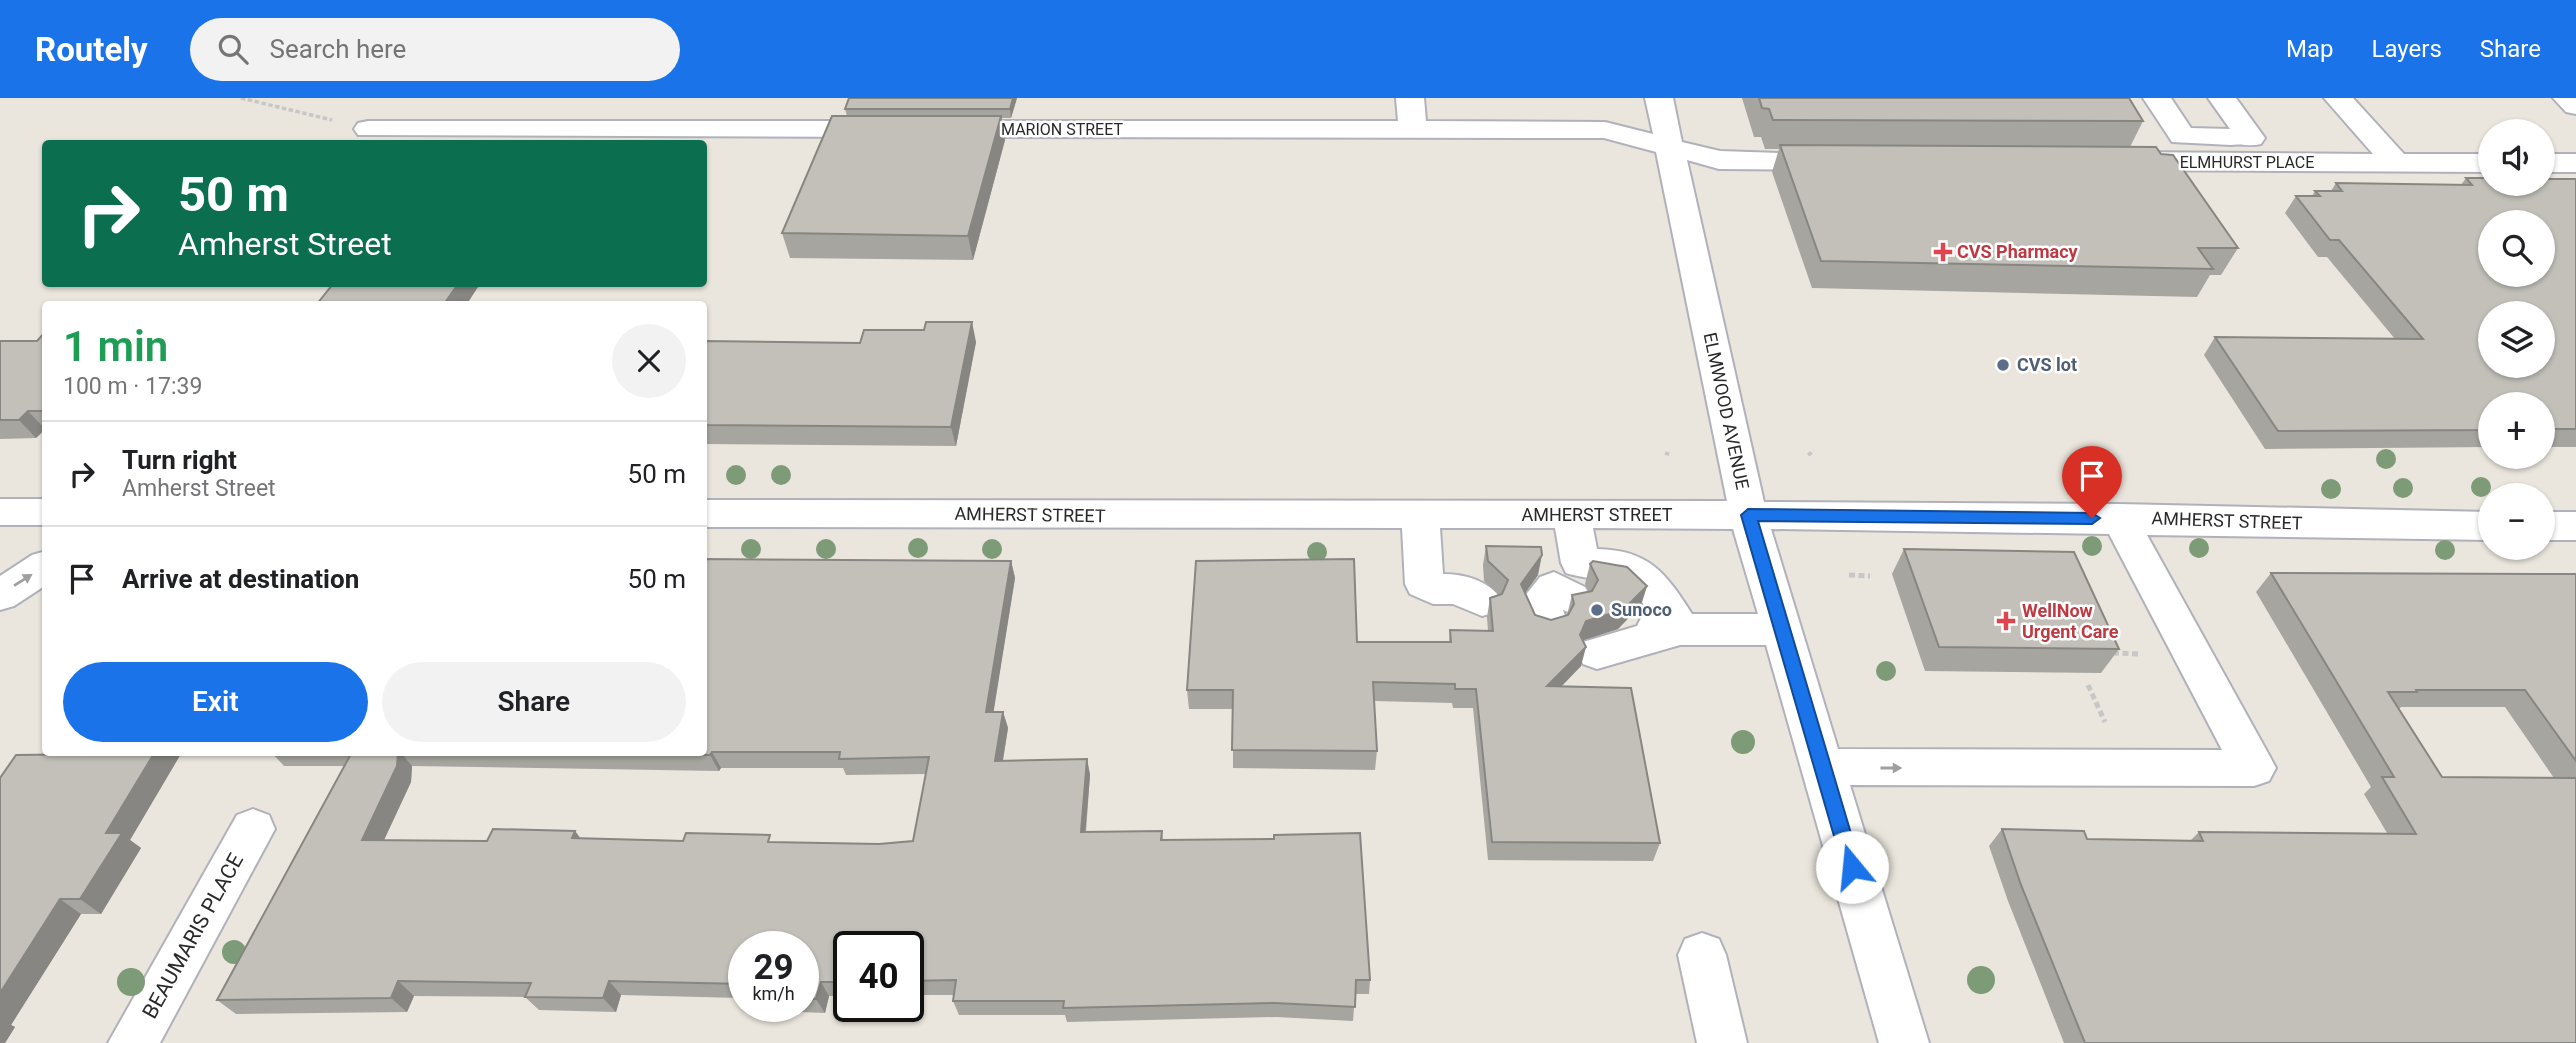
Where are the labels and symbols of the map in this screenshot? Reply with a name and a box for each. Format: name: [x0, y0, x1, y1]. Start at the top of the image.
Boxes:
street label: MARION STREET: [1001, 120, 1123, 139]
street label: ELMHURST PLACE: [2180, 153, 2314, 172]
place label: CVS Pharmacy: [1957, 241, 2079, 262]
marker: CVS Pharmacy: [1935, 244, 1951, 260]
street label: ELMWOOD AVENUE: [1700, 330, 1753, 491]
place label: CVS lot: [2017, 354, 2077, 375]
marker: CVS lot: [1995, 357, 2011, 373]
pin: [2062, 446, 2122, 518]
street label: AMHERST STREET: [954, 503, 1106, 526]
street label: AMHERST STREET: [1521, 504, 1673, 525]
street label: AMHERST STREET: [2151, 507, 2303, 534]
one-way arrow: [13, 573, 32, 586]
place label: Sunoco: [1611, 599, 1672, 620]
place label: WellNow Urgent Care: [2022, 600, 2119, 642]
marker: Sunoco: [1589, 602, 1605, 618]
marker: WellNow Urgent Care: [1996, 611, 2016, 631]
one-way arrow: [1880, 762, 1902, 774]
position arrow: [1815, 830, 1889, 904]
street label: BEAUMARIS PLACE: [138, 849, 248, 1023]
speed limit sign: 40: [833, 931, 924, 1022]

